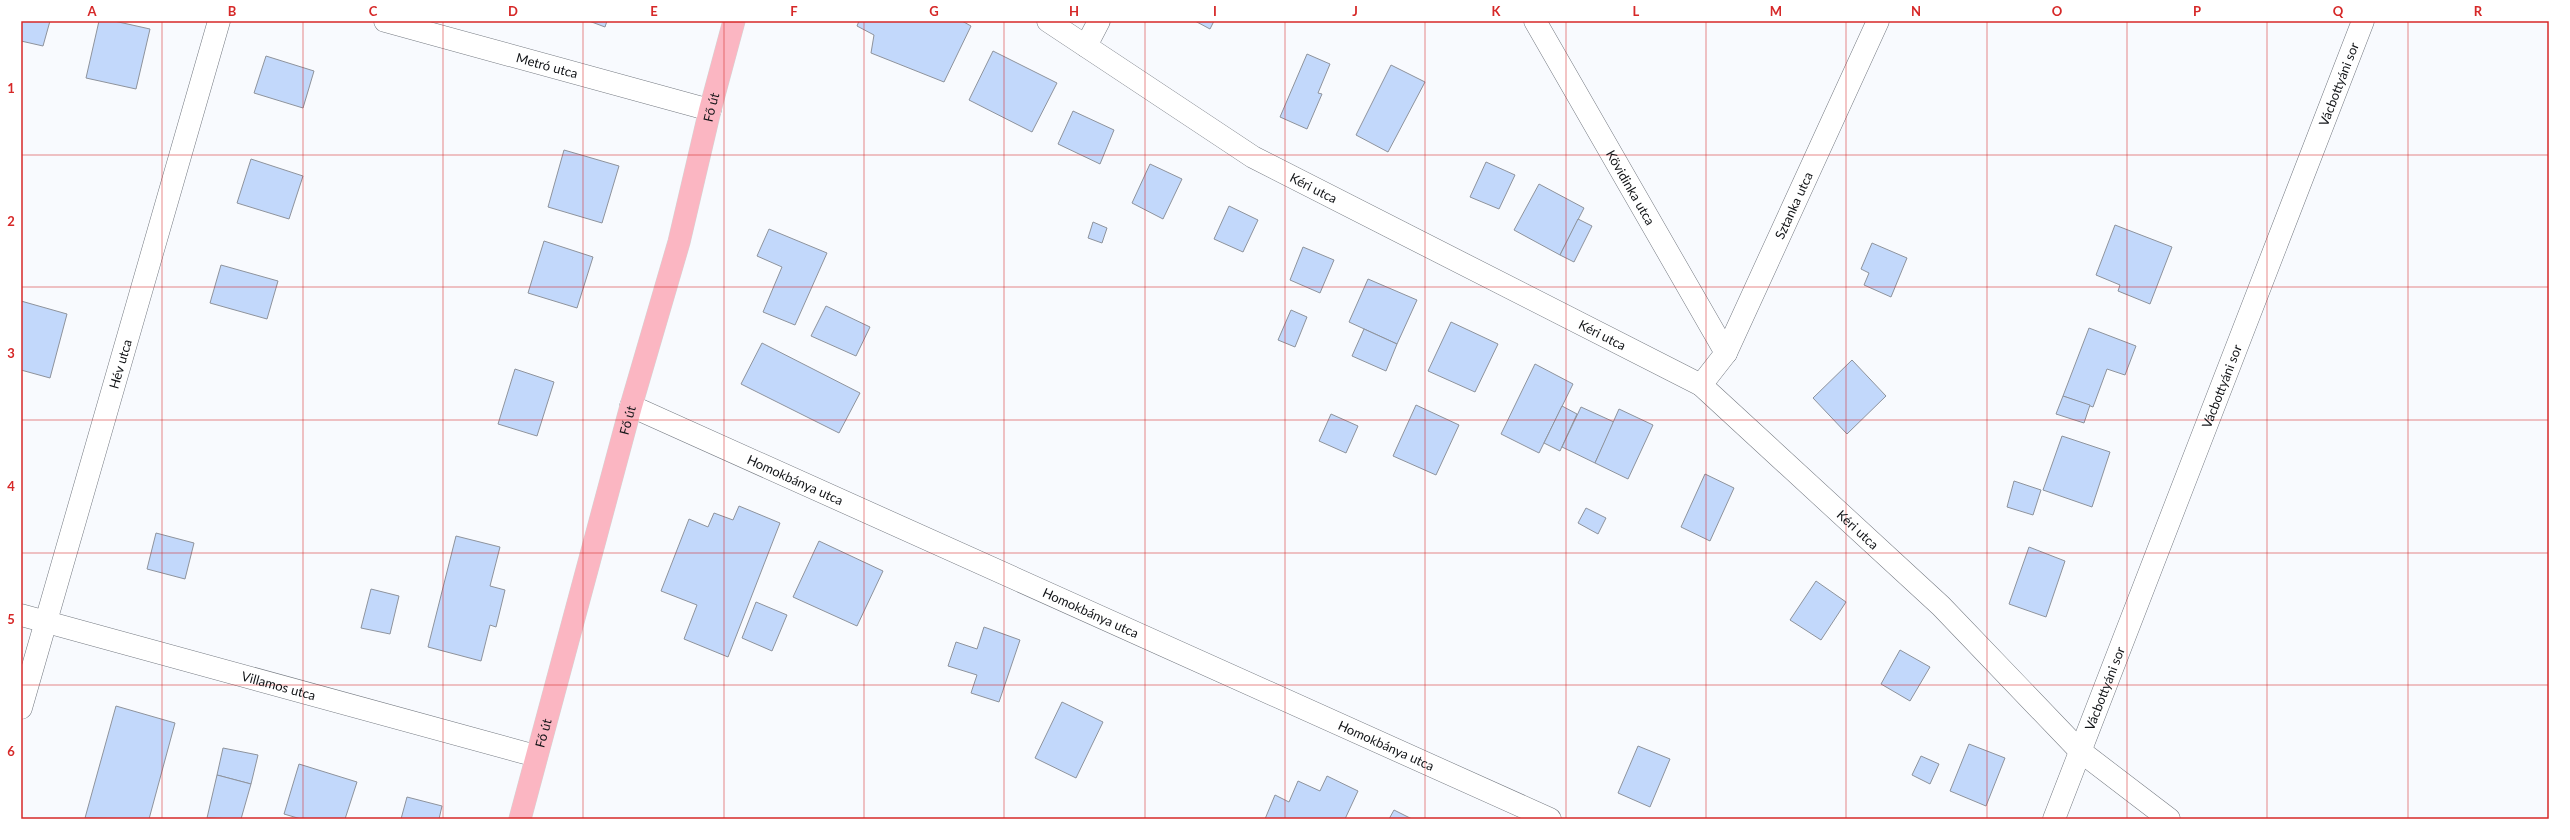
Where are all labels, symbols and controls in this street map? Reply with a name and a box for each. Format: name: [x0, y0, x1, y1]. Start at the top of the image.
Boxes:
text: A: [86, 3, 97, 19]
text: B: [228, 3, 237, 19]
text: C: [369, 3, 378, 19]
text: D: [508, 3, 518, 19]
text: E: [650, 3, 658, 19]
text: F: [790, 3, 798, 19]
text: G: [929, 3, 939, 19]
text: H: [1069, 3, 1079, 19]
text: I: [1213, 3, 1217, 19]
text: J: [1352, 3, 1358, 19]
text: K: [1492, 3, 1502, 19]
text: L: [1633, 3, 1640, 19]
text: M: [1770, 3, 1782, 19]
text: N: [1911, 3, 1921, 19]
text: O: [2052, 3, 2063, 19]
text: P: [2193, 3, 2201, 19]
text: Q: [2333, 3, 2344, 19]
text: R: [2474, 3, 2483, 19]
street label: Vácbottyáni sor: [2315, 40, 2362, 128]
street label: Metró utca: [514, 49, 580, 81]
text: 1: [7, 80, 15, 96]
street label: Fő út: [700, 91, 722, 123]
street label: Kövidinka utca: [1603, 147, 1659, 228]
street label: Kéri utca: [1287, 169, 1340, 206]
street label: Sztanka utca: [1771, 169, 1816, 241]
text: 2: [7, 213, 15, 229]
street label: Kéri utca: [1576, 316, 1629, 353]
street label: Hév utca: [105, 337, 135, 391]
street label: Vácbottyáni sor: [2198, 342, 2245, 430]
text: 3: [7, 345, 15, 361]
street label: Fő út: [616, 404, 639, 436]
street label: Homokbánya utca: [745, 451, 846, 508]
text: 4: [7, 478, 15, 494]
street label: Kéri utca: [1834, 506, 1882, 553]
street label: Homokbánya utca: [1040, 584, 1141, 641]
text: 5: [7, 611, 15, 627]
street label: Vácbottyáni sor: [2081, 644, 2128, 733]
street label: Villamos utca: [240, 668, 317, 703]
street label: Fő út: [532, 716, 555, 749]
street label: Homokbánya utca: [1336, 717, 1437, 774]
text: 6: [7, 743, 15, 759]

